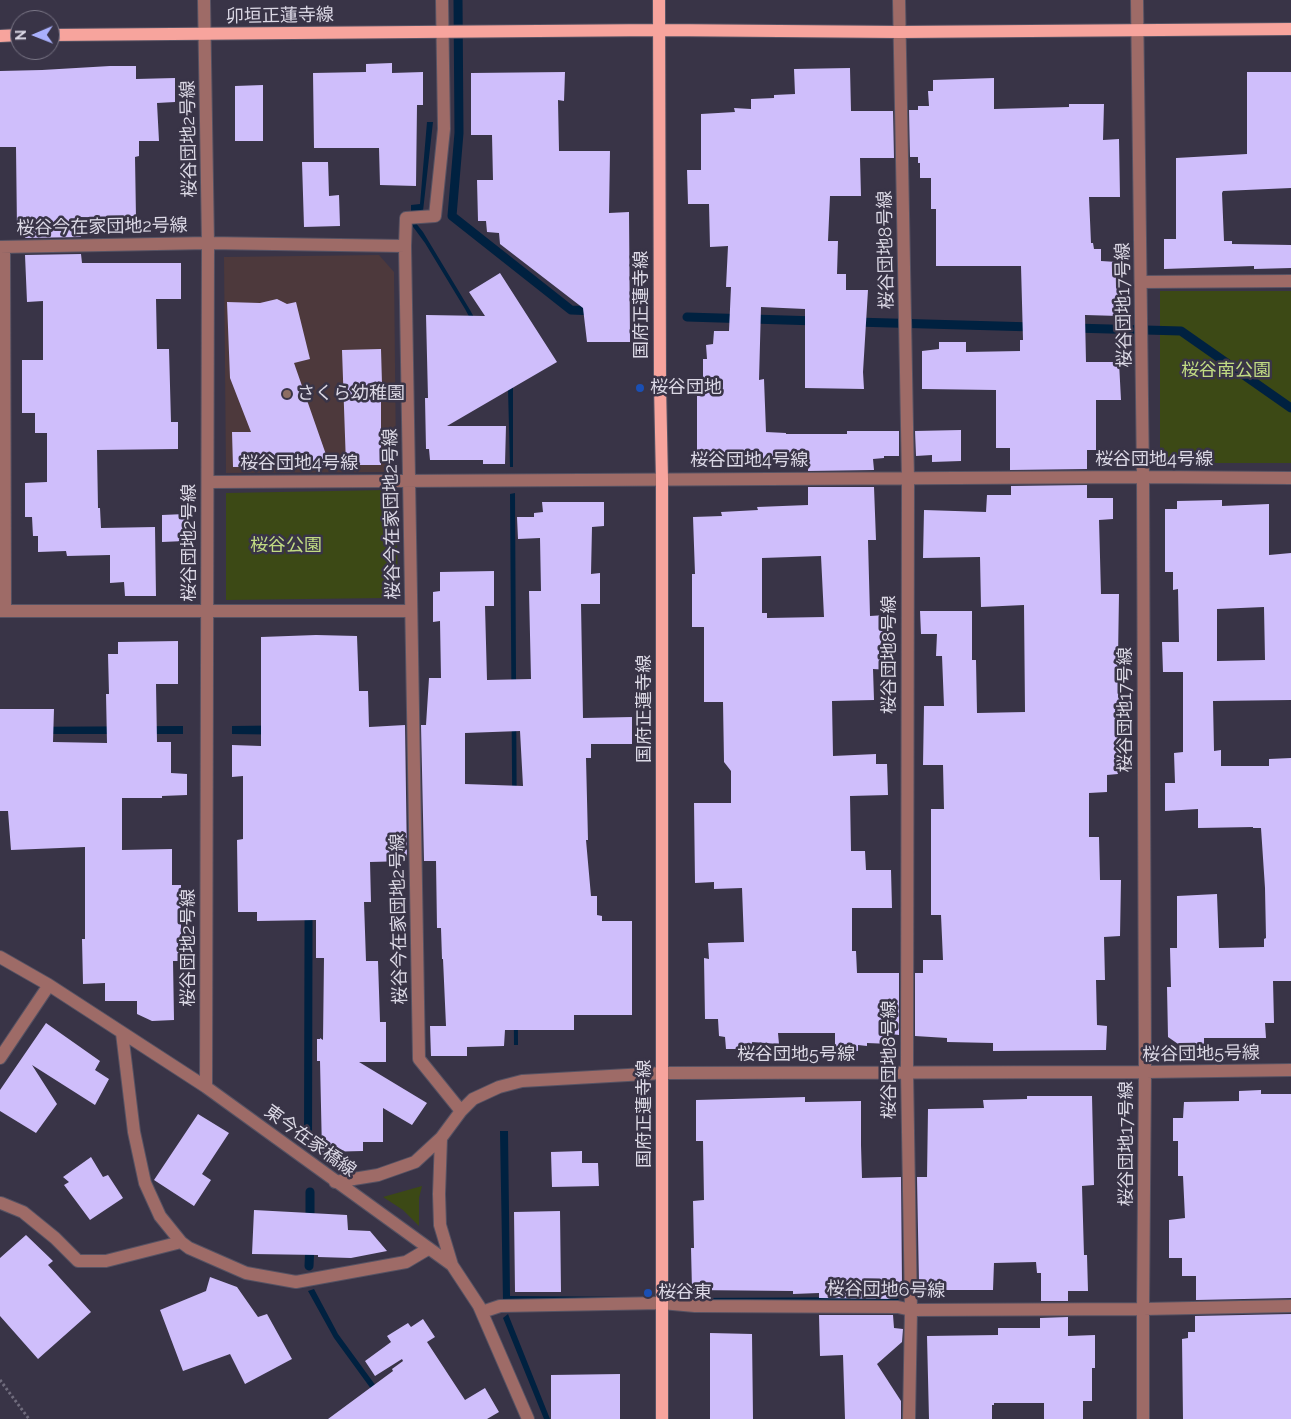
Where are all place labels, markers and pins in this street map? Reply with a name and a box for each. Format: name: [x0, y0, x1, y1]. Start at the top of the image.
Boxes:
place label: 桜谷団地: [650, 377, 722, 399]
marker: 桜谷団地: [634, 382, 646, 394]
place label: さくら幼稚園: [297, 383, 405, 405]
marker: さくら幼稚園: [281, 388, 293, 400]
place label: 桜谷東: [658, 1282, 712, 1304]
marker: 桜谷東: [642, 1287, 654, 1299]

